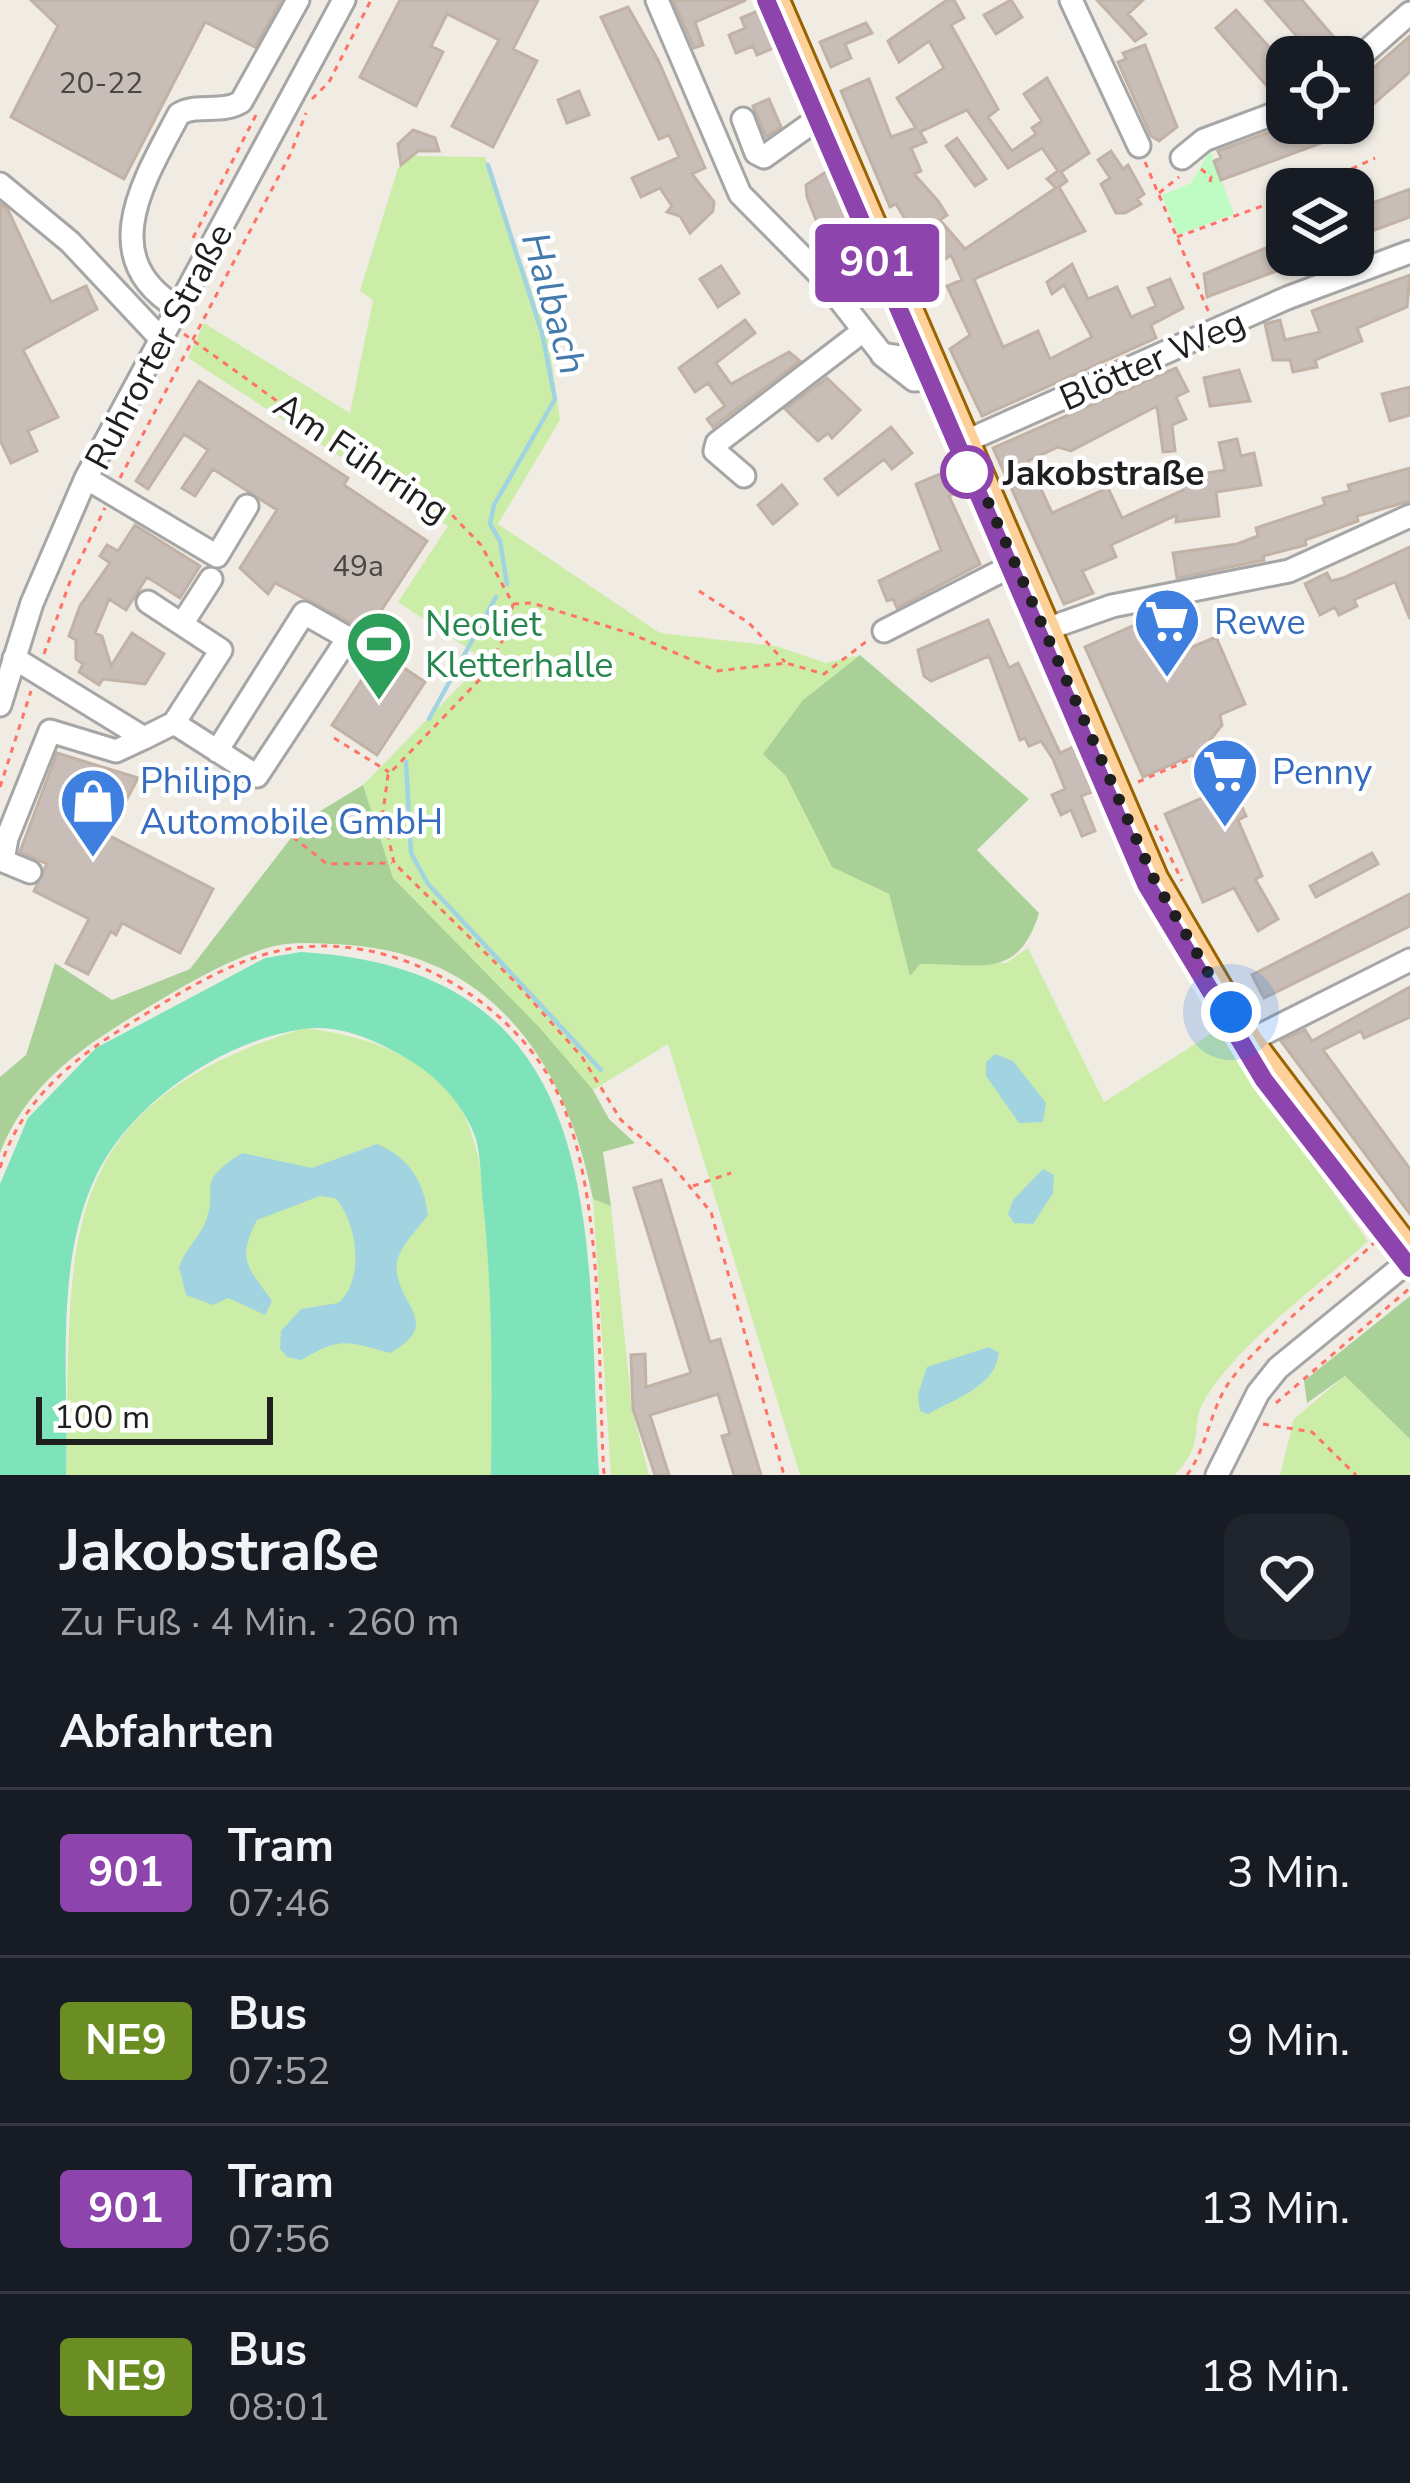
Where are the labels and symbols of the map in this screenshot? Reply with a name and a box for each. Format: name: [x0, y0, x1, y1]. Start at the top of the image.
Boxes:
house number: 20-22: [59, 63, 143, 104]
street label: Ruhrorter Straße: [74, 215, 245, 479]
line badge: 901: [808, 224, 946, 302]
water label: Halbach: [508, 226, 599, 381]
street label: Blötter Weg: [1052, 298, 1253, 423]
street label: Am Führring: [264, 381, 459, 535]
marker: Jakobstraße: [942, 447, 992, 497]
place label: Jakobstraße: [1002, 449, 1205, 498]
house number: 49a: [332, 546, 384, 587]
supermarket icon: Rewe: [1132, 586, 1202, 680]
place label: Rewe: [1214, 598, 1306, 647]
place label: Neoliet Kletterhalle: [425, 600, 614, 690]
sports icon: Neoliet Kletterhalle: [344, 609, 414, 703]
supermarket icon: Penny: [1190, 736, 1260, 830]
place label: Penny: [1272, 748, 1373, 797]
place label: Philipp Automobile GmbH: [140, 757, 443, 847]
shop icon: Philipp Automobile GmbH: [58, 766, 128, 860]
your location: [1201, 982, 1261, 1042]
scale bar: [36, 1391, 273, 1444]

